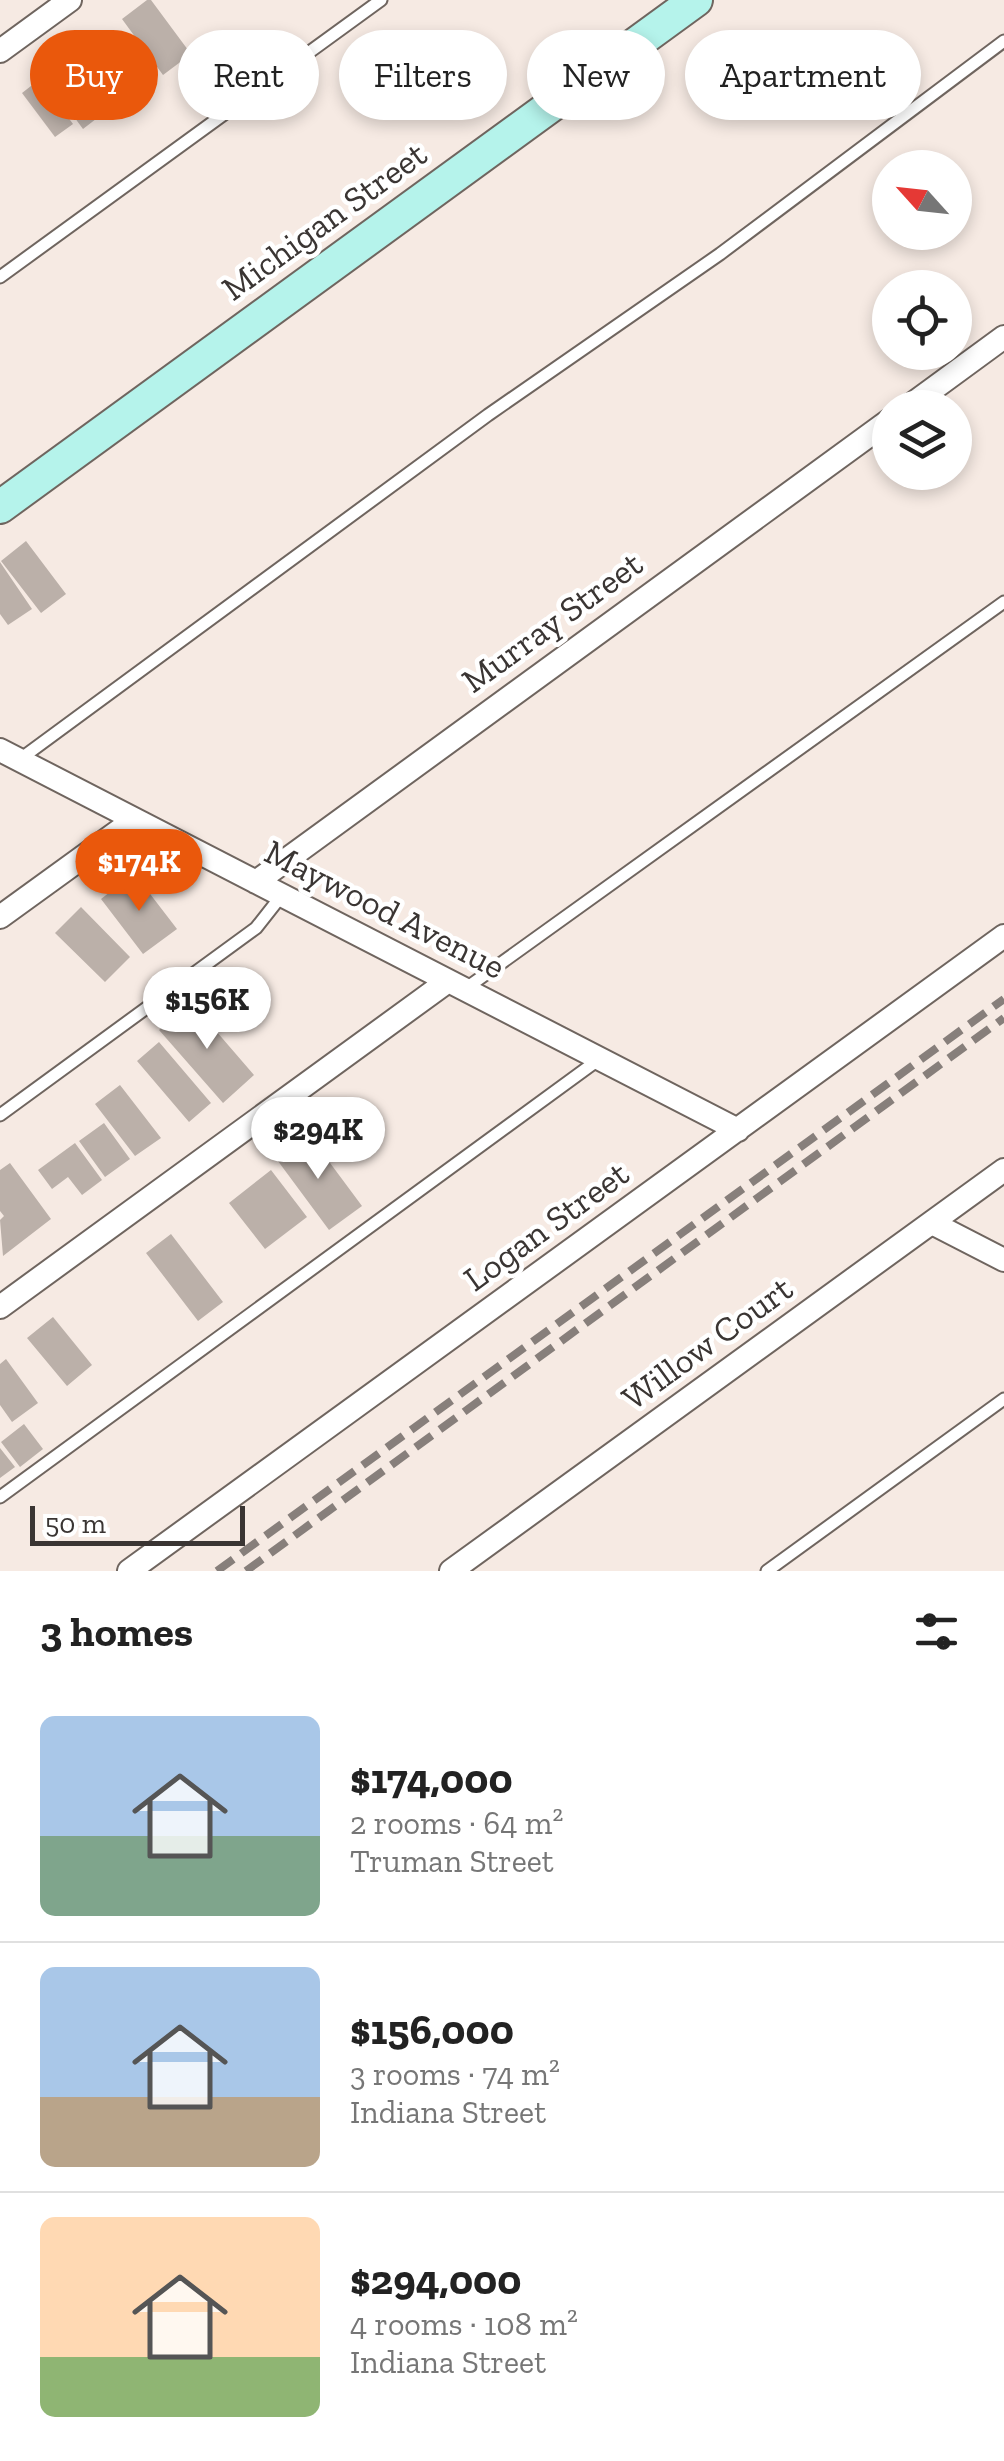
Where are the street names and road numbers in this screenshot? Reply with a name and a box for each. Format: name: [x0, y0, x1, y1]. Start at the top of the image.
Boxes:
street label: Michigan Street: [214, 133, 434, 309]
street label: Murray Street: [454, 543, 650, 701]
street label: Maywood Avenue: [258, 830, 512, 988]
street label: Logan Street: [455, 1152, 637, 1300]
street label: Willow Court: [614, 1267, 800, 1419]

